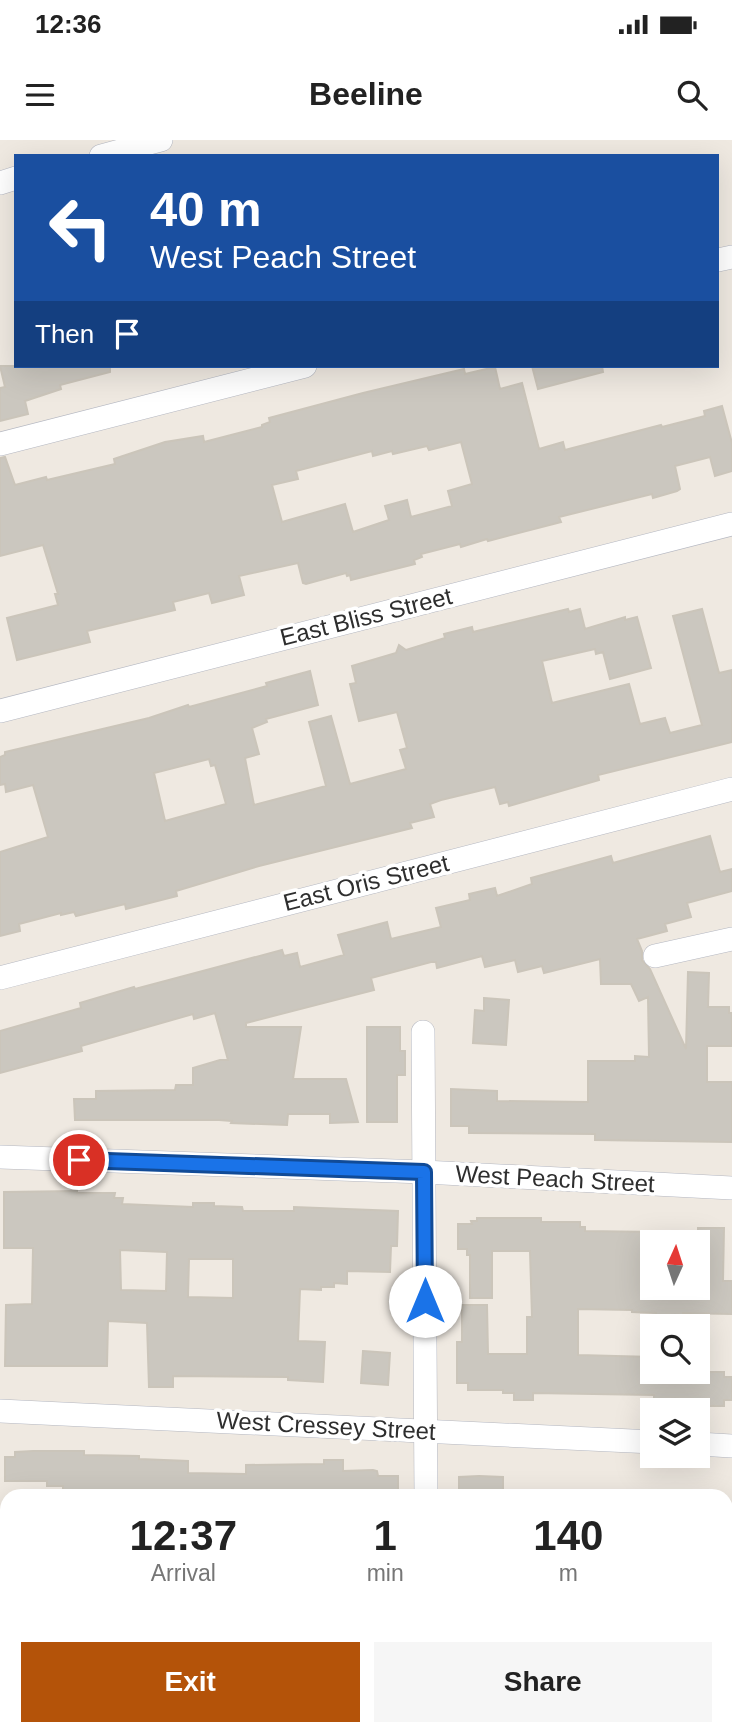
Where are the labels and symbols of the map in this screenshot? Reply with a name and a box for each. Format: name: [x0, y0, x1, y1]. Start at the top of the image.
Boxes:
street label: East Bliss Street: [277, 582, 455, 651]
street label: East Oris Street: [280, 849, 452, 916]
pin: [49, 1130, 109, 1190]
street label: West Peach Street: [455, 1160, 656, 1197]
north arrow: [640, 1230, 710, 1300]
position arrow: [388, 1264, 462, 1338]
street label: West Cressey Street: [216, 1406, 437, 1445]

